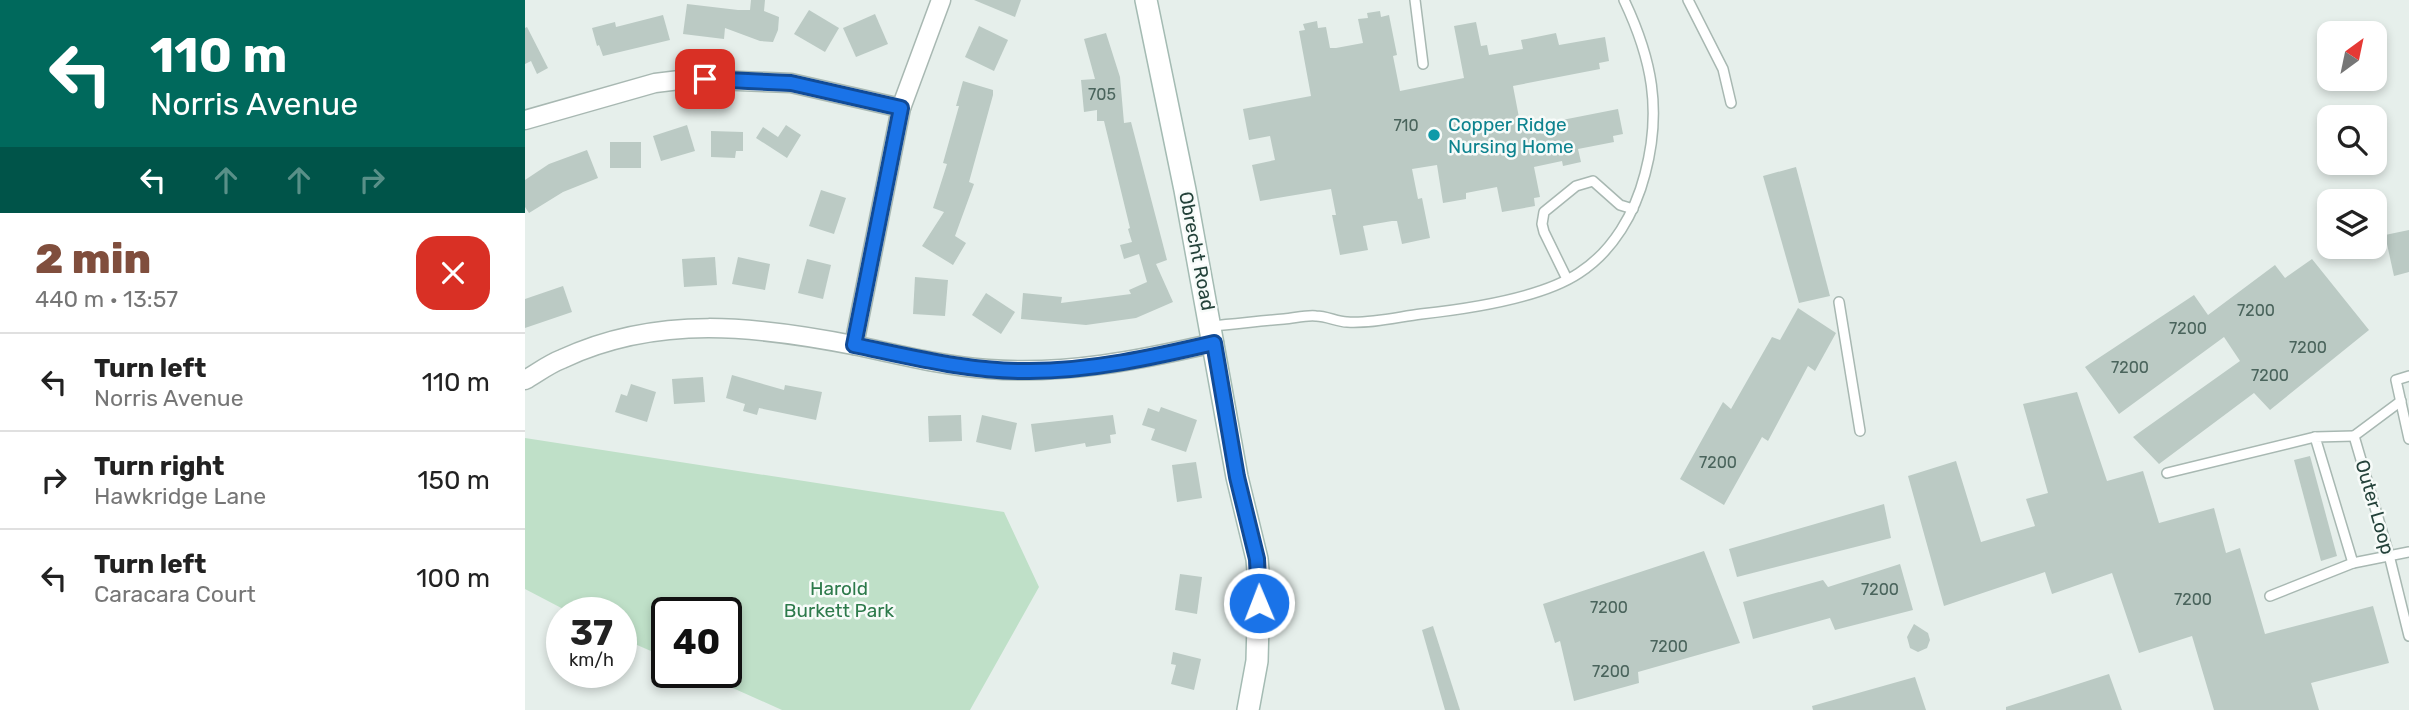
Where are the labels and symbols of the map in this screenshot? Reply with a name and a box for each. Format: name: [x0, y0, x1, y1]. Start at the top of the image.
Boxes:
north arrow: [2317, 21, 2387, 91]
pin: [675, 49, 735, 109]
house number: 705: [1088, 85, 1116, 104]
place label: Copper Ridge Nursing Home: [1448, 113, 1574, 158]
house number: 710: [1393, 116, 1419, 135]
marker: Copper Ridge Nursing Home: [1426, 127, 1442, 143]
street label: Obrecht Road: [1174, 189, 1220, 313]
house number: 7200: [2237, 301, 2275, 320]
house number: 7200: [2169, 319, 2207, 338]
house number: 7200: [2289, 338, 2327, 357]
house number: 7200: [2111, 358, 2149, 377]
house number: 7200: [2251, 366, 2289, 385]
house number: 7200: [1699, 453, 1737, 472]
street label: Outer Loop: [2351, 457, 2399, 557]
position arrow: [1222, 566, 1296, 640]
park label: Harold Burkett Park: [784, 577, 894, 622]
house number: 7200: [1861, 580, 1899, 599]
house number: 7200: [2174, 590, 2212, 609]
speed limit sign: 40: [651, 597, 742, 688]
house number: 7200: [1590, 598, 1628, 617]
house number: 7200: [1650, 637, 1688, 656]
house number: 7200: [1592, 662, 1630, 681]

